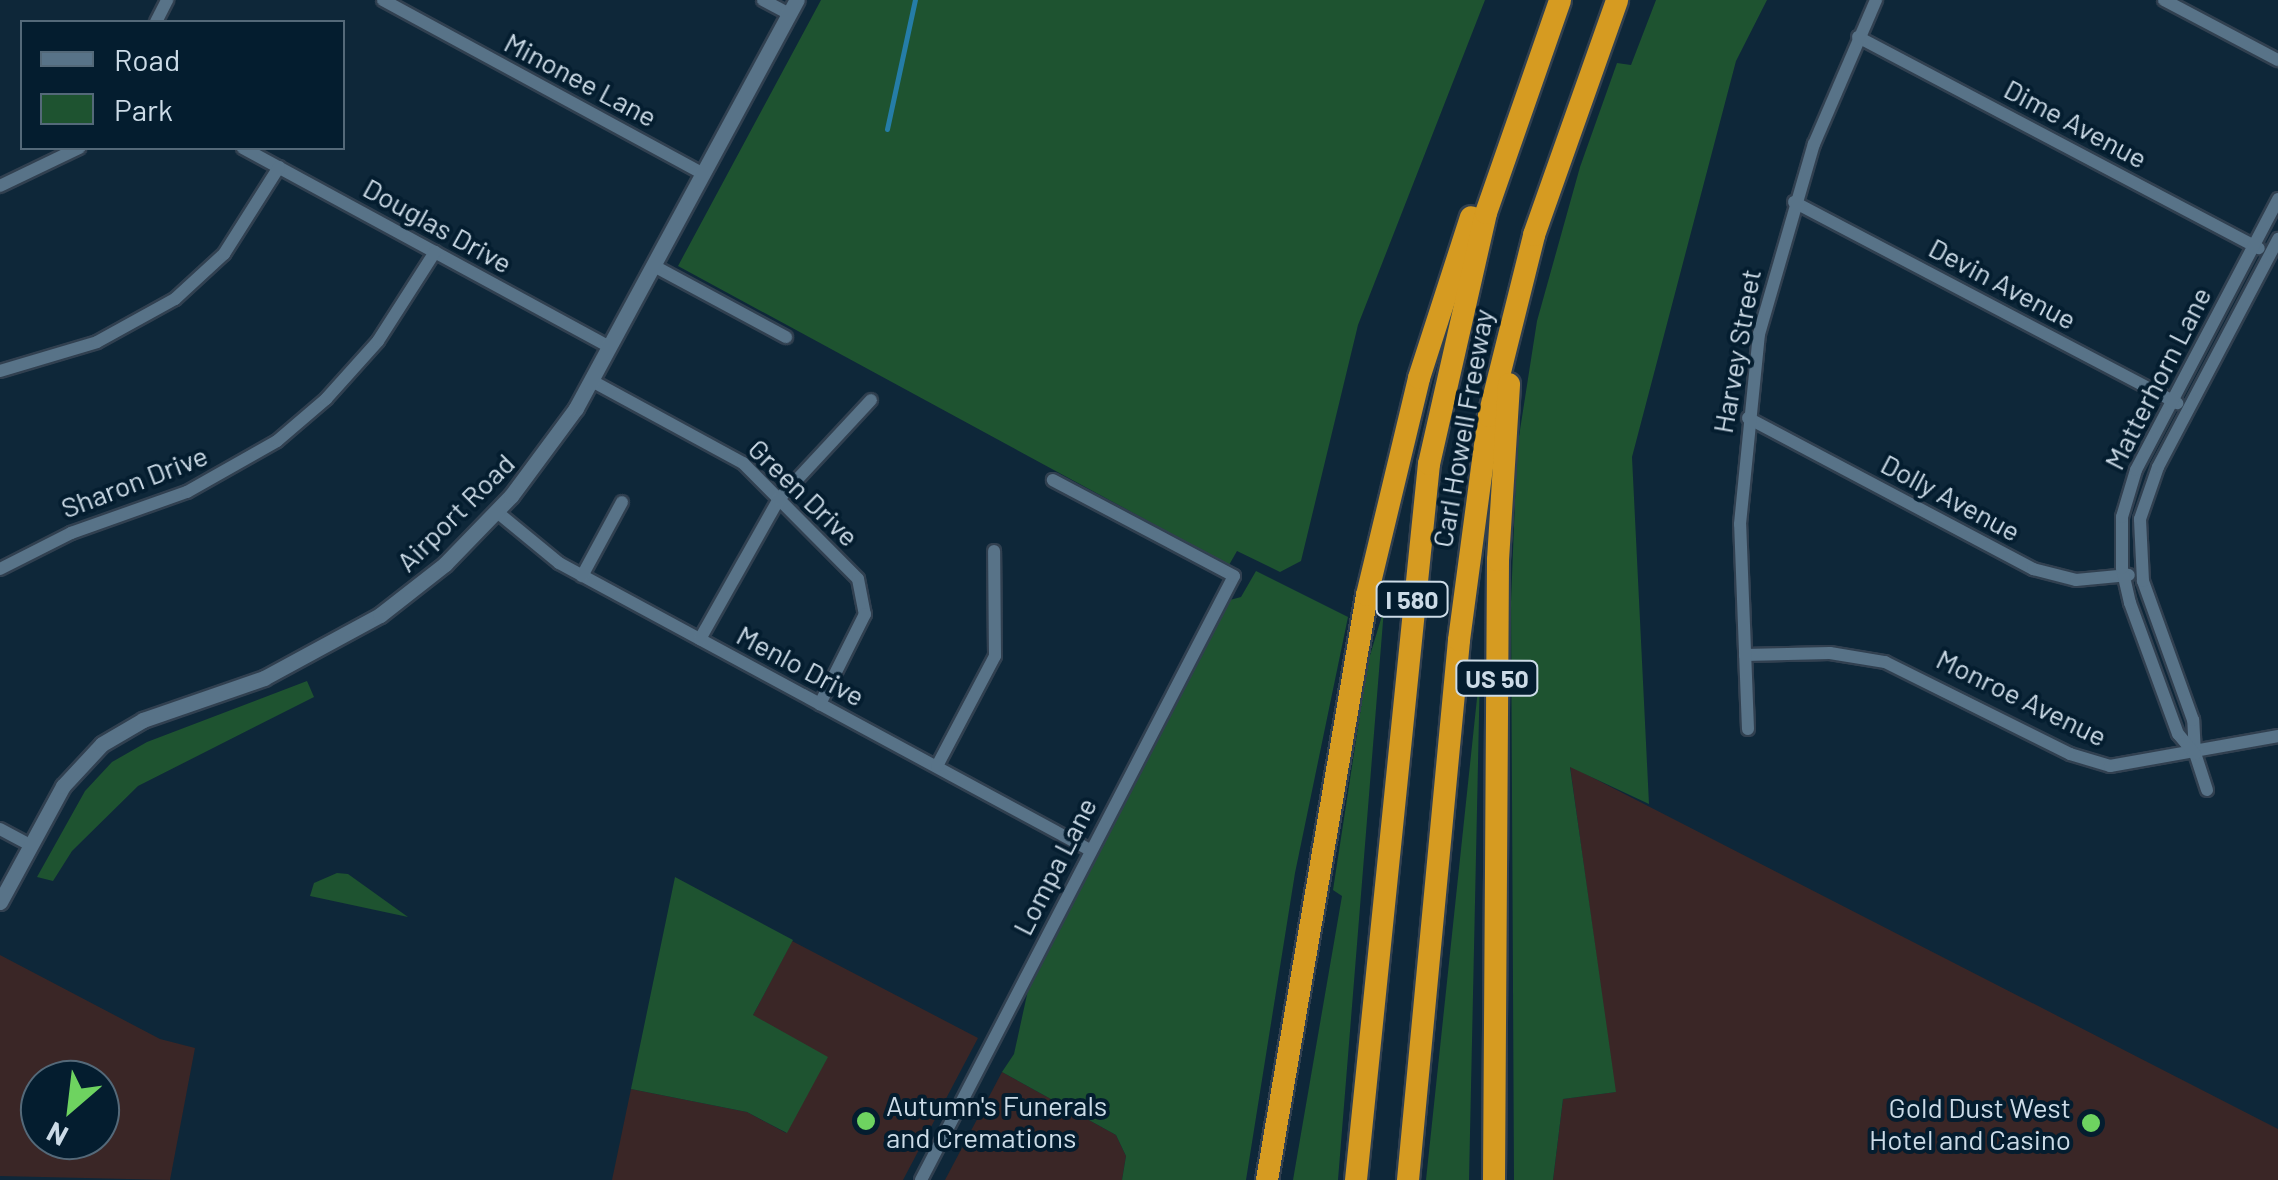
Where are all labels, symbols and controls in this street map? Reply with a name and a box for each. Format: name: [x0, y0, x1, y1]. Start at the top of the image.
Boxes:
legend: [20, 20, 345, 150]
street label: Minonee Lane: [499, 25, 663, 133]
text: Road: [114, 41, 180, 77]
street label: Dime Avenue: [1999, 71, 2153, 175]
text: Park: [114, 91, 173, 127]
street label: Douglas Drive: [358, 170, 518, 280]
street label: Devin Avenue: [1924, 230, 2082, 336]
street label: Harvey Street: [1705, 266, 1767, 436]
street label: Matterhorn Lane: [2097, 281, 2217, 475]
street label: Carl Howell Freeway: [1424, 306, 1500, 550]
street label: Green Drive: [742, 431, 866, 553]
street label: Sharon Drive: [56, 438, 212, 524]
street label: Airport Road: [389, 446, 521, 578]
street label: Dolly Avenue: [1876, 446, 2026, 548]
road number: I 580: [1374, 579, 1450, 619]
street label: Menlo Drive: [731, 617, 871, 713]
street label: Monroe Avenue: [1931, 641, 2113, 753]
road number: US 50: [1454, 658, 1540, 698]
street label: Lompa Lane: [1005, 792, 1103, 940]
north arrow: [20, 1060, 120, 1160]
place label: Autumn's Funerals and Cremations: [886, 1088, 1107, 1154]
place label: Gold Dust West Hotel and Casino: [1869, 1090, 2071, 1156]
marker: Autumn's Funerals and Cremations: [855, 1110, 877, 1132]
marker: Gold Dust West Hotel and Casino: [2080, 1112, 2102, 1134]
text: N: [41, 1115, 73, 1154]

